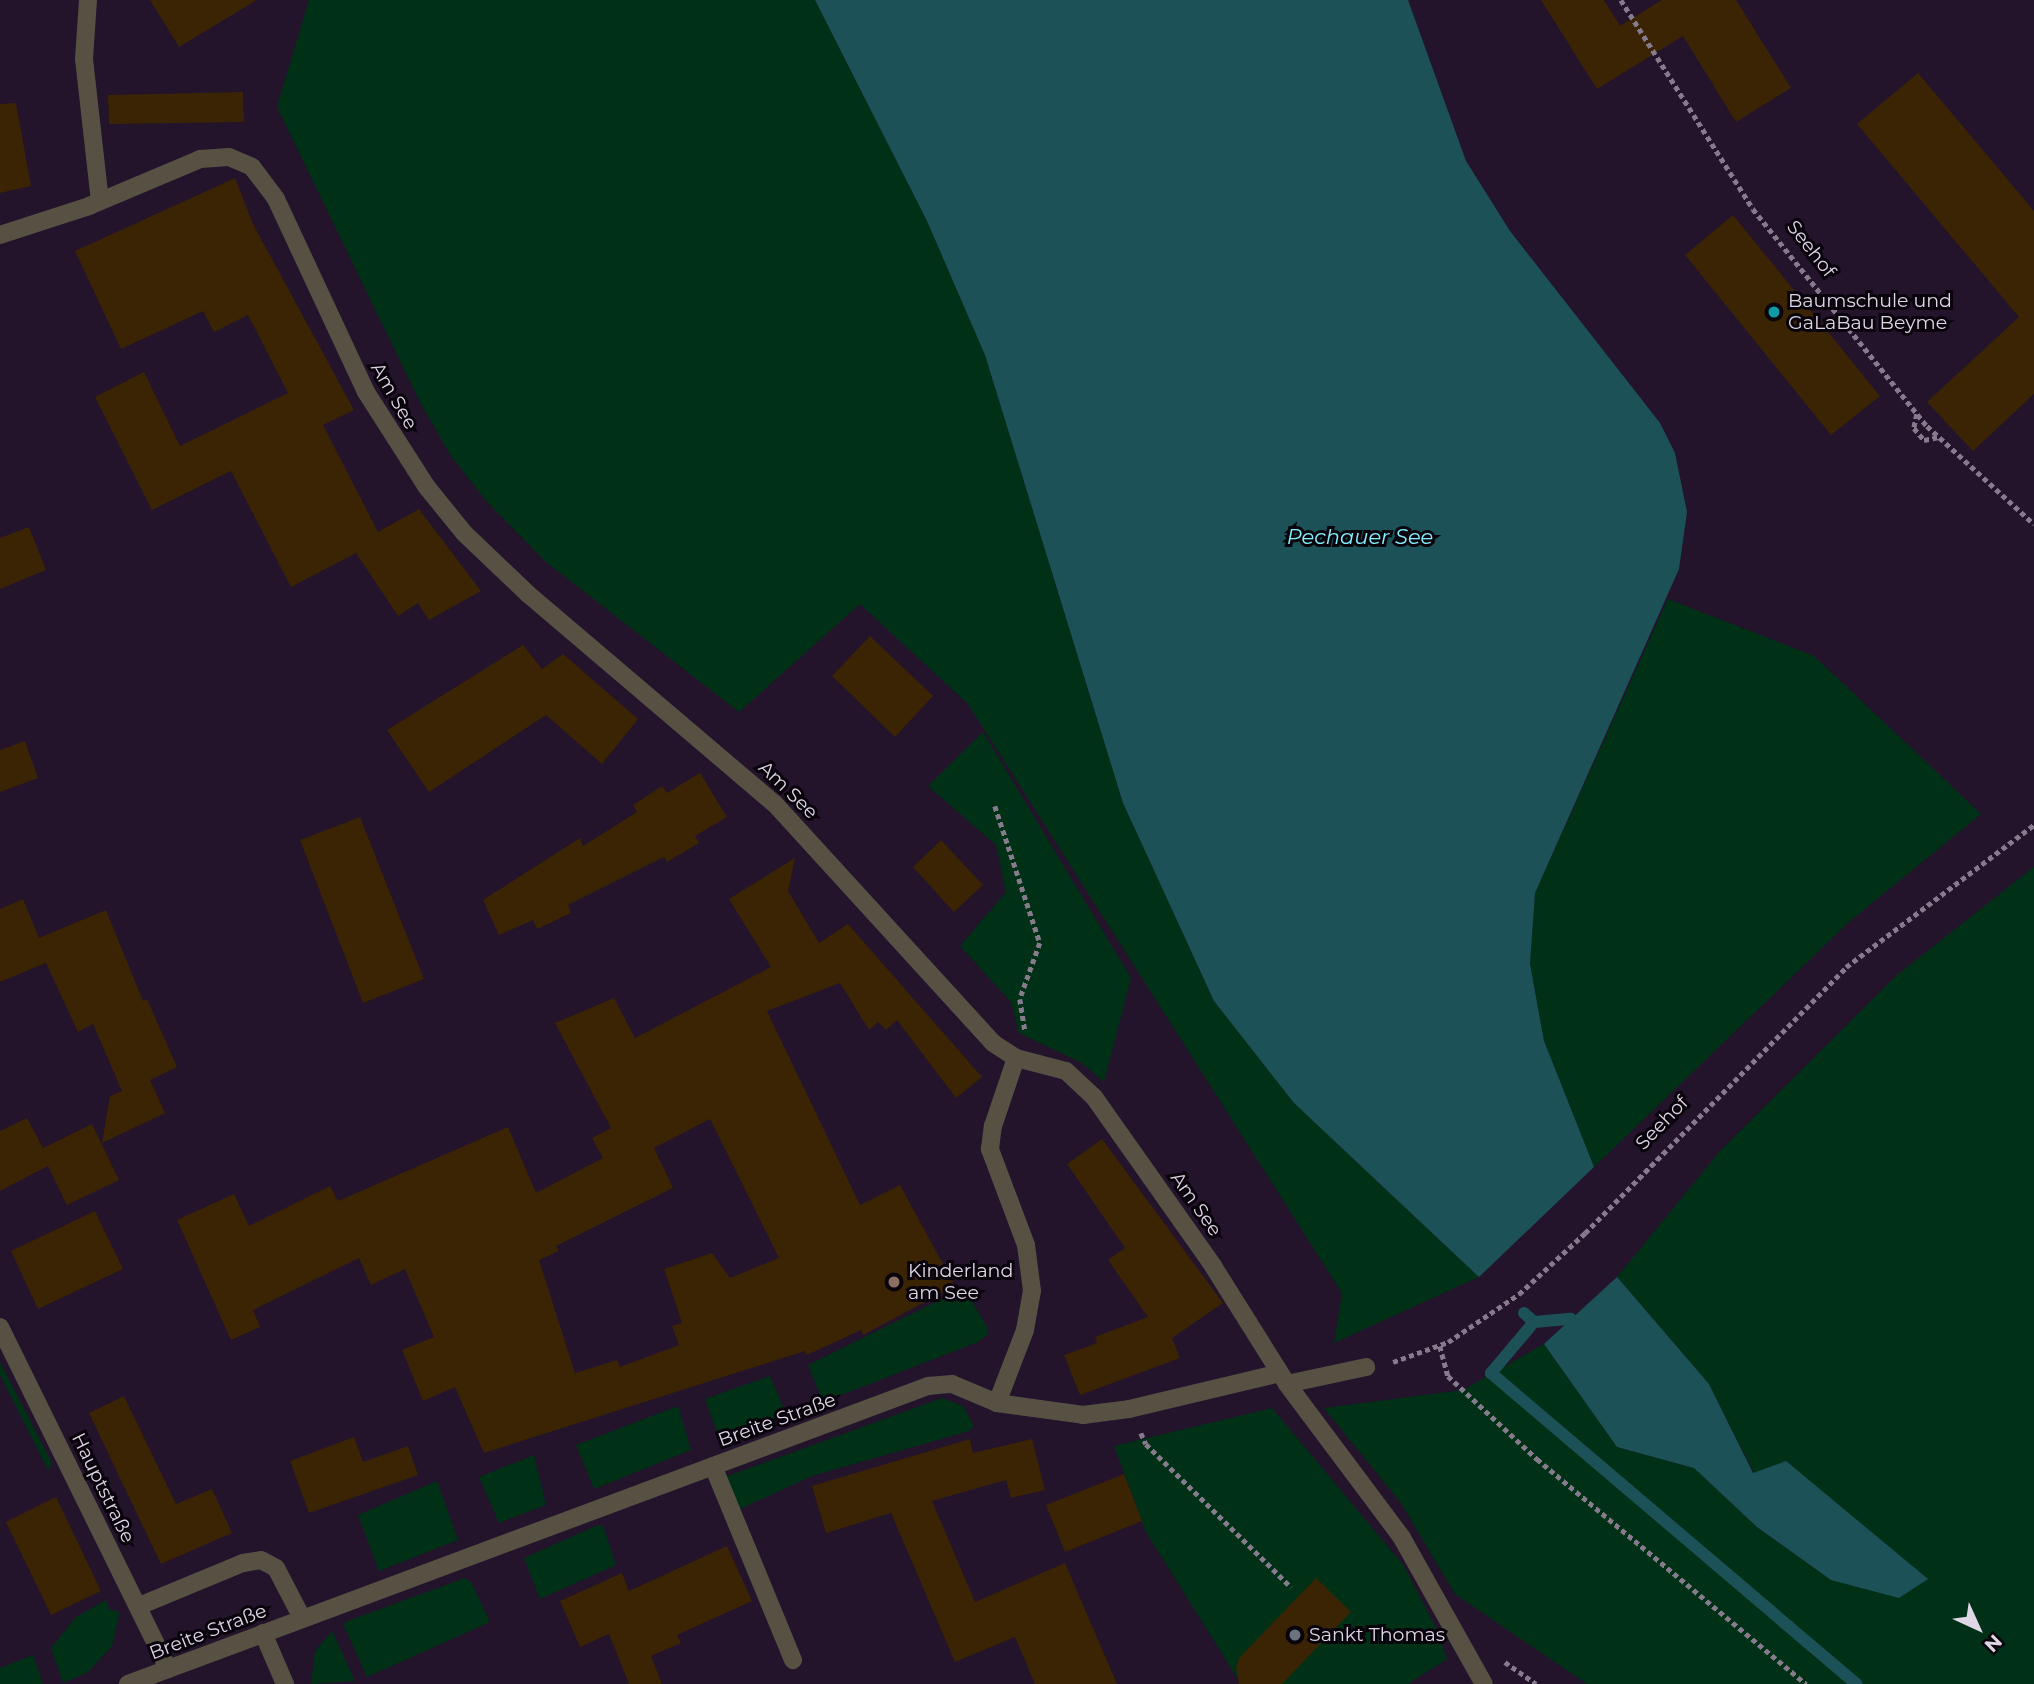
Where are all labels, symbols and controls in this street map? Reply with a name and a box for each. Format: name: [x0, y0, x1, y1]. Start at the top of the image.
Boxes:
street label: Seehof: [1782, 216, 1840, 282]
place label: Baumschule und GaLaBau Beyme: [1788, 290, 1952, 334]
marker: Baumschule und GaLaBau Beyme: [1766, 304, 1782, 320]
street label: Am See: [366, 359, 422, 433]
water label: Pechauer See: [1287, 524, 1433, 550]
street label: Am See: [754, 756, 822, 824]
street label: Seehof: [1631, 1091, 1693, 1155]
street label: Am See: [1166, 1167, 1226, 1241]
place label: Kinderland am See: [908, 1260, 1013, 1304]
marker: Kinderland am See: [886, 1274, 902, 1290]
street label: Breite Straße: [715, 1388, 839, 1452]
street label: Hauptstraße: [67, 1429, 139, 1547]
north arrow: [1943, 1593, 2013, 1663]
street label: Breite Straße: [146, 1599, 270, 1665]
place label: Sankt Thomas: [1309, 1624, 1445, 1646]
marker: Sankt Thomas: [1287, 1627, 1303, 1643]
text: N: [1980, 1630, 2007, 1657]

